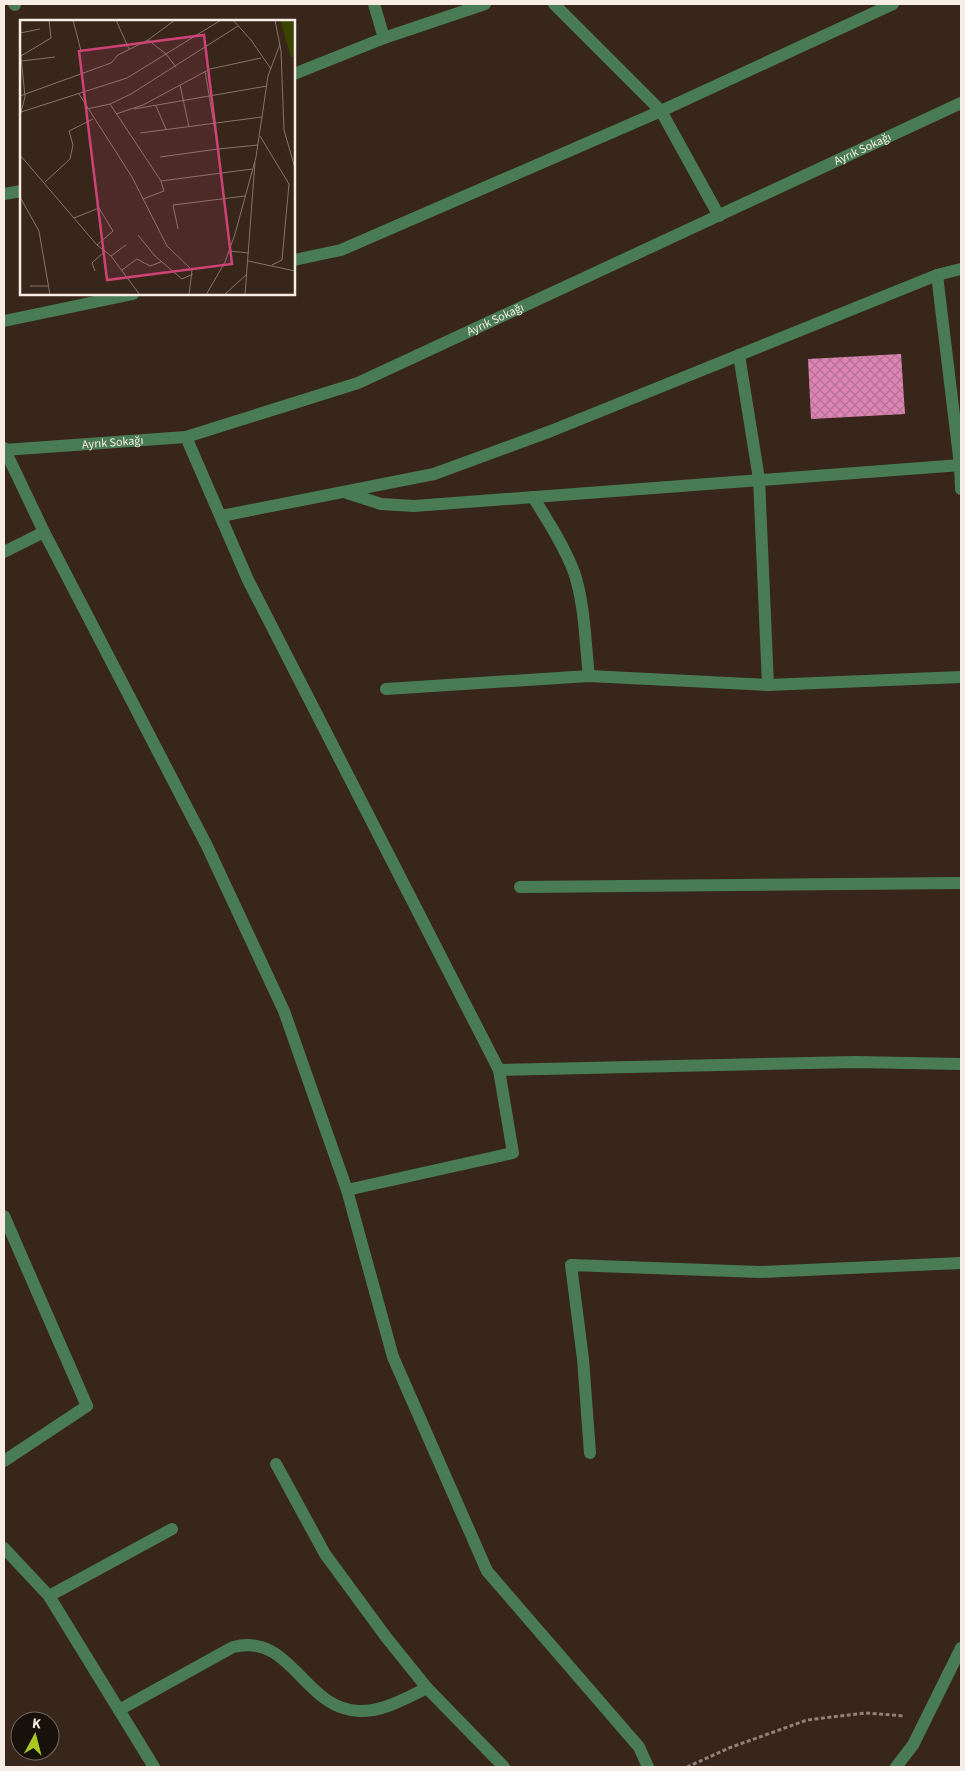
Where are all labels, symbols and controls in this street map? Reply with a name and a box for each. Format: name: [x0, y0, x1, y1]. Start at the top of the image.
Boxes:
inset map: [20, 20, 295, 295]
street label: Ayrık Sokağı: [831, 128, 894, 169]
street label: Ayrık Sokağı: [464, 299, 527, 340]
street label: Ayrık Sokağı: [81, 432, 144, 453]
north arrow: [10, 1711, 60, 1761]
text: K: [31, 1714, 42, 1735]

